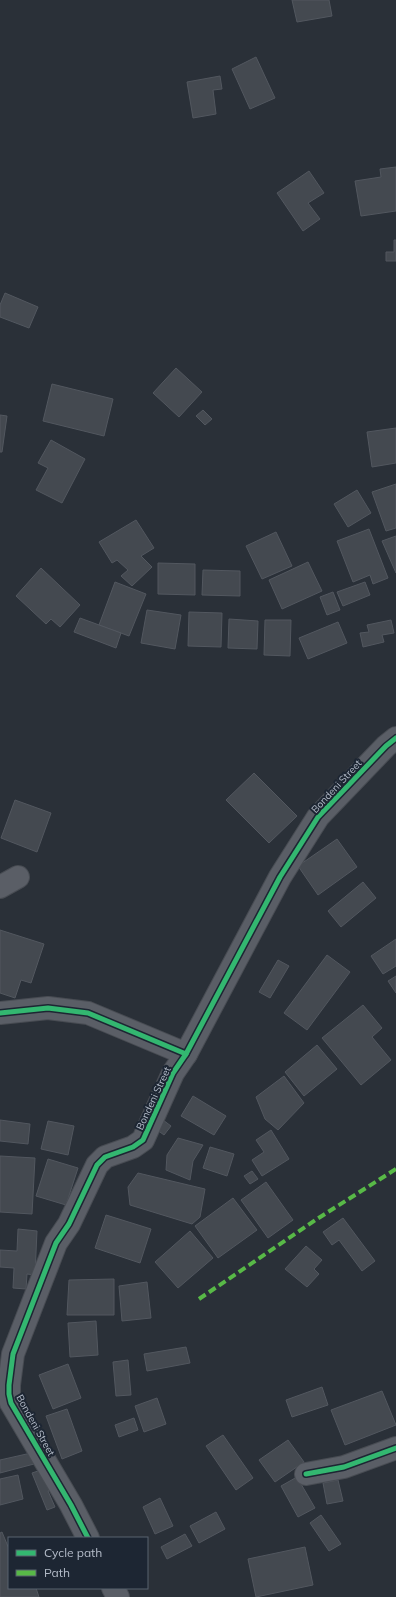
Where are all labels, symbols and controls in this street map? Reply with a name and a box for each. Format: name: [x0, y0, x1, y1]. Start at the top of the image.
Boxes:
street label: Bondeni Street: [308, 757, 365, 816]
street label: Bondeni Street: [133, 1064, 174, 1132]
street label: Bondeni Street: [13, 1392, 58, 1459]
legend: [8, 1537, 148, 1589]
text: Cycle path: [44, 1545, 102, 1560]
text: Path: [44, 1565, 70, 1580]

